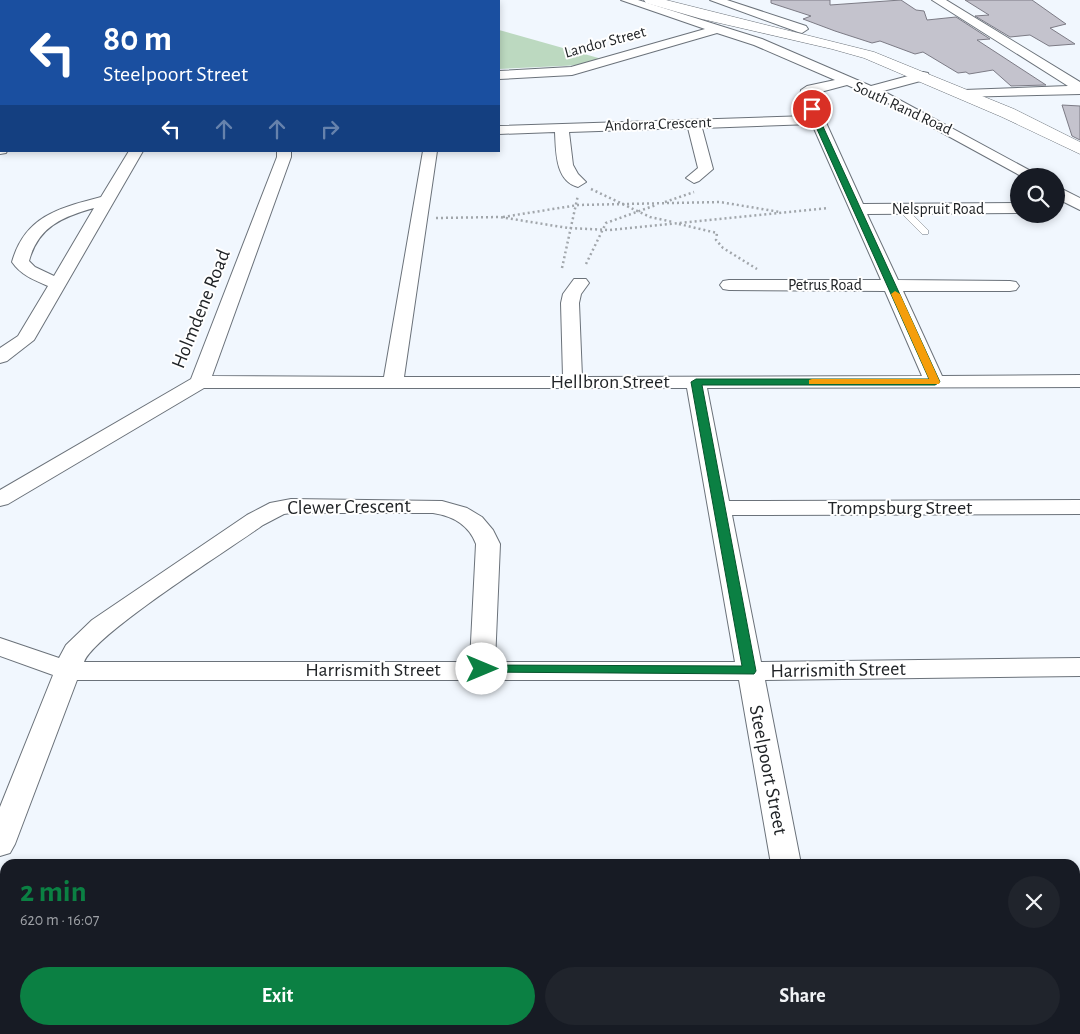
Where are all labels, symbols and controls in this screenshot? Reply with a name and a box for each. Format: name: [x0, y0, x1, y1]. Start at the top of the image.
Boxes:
icon: left: [20, 20, 85, 85]
text: 80 m: [103, 22, 172, 57]
street label: Landor Street: [563, 23, 647, 61]
text: Steelpoort Street: [103, 63, 248, 85]
street label: South Rand Road: [852, 78, 954, 138]
pin: [791, 88, 833, 130]
icon: arrive: [798, 95, 826, 123]
street label: Andorra Crescent: [604, 114, 712, 134]
icon: left: [157, 115, 185, 143]
icon: ahead: [210, 115, 238, 143]
icon: ahead: [263, 115, 291, 143]
icon: right: [316, 115, 344, 143]
map controls: [1010, 168, 1065, 223]
button: search: [1010, 168, 1065, 223]
street label: Nelspruit Road: [892, 201, 984, 217]
street label: Holmdene Road: [168, 247, 234, 371]
street label: Petrus Road: [788, 277, 862, 293]
street label: Hellbron Street: [550, 372, 670, 392]
street label: Clewer Crescent: [287, 496, 411, 518]
street label: Trompsburg Street: [827, 498, 973, 518]
position arrow: [455, 642, 507, 694]
street label: Harrismith Street: [770, 659, 907, 681]
street label: Harrismith Street: [305, 660, 441, 680]
street label: Steelpoort Street: [746, 703, 791, 837]
button: close: [1008, 876, 1060, 928]
text: 2 min: [20, 877, 87, 907]
text: 620 m · 16:07: [20, 912, 99, 928]
button: Exit: [20, 967, 535, 1025]
button: Share: [545, 967, 1060, 1025]

